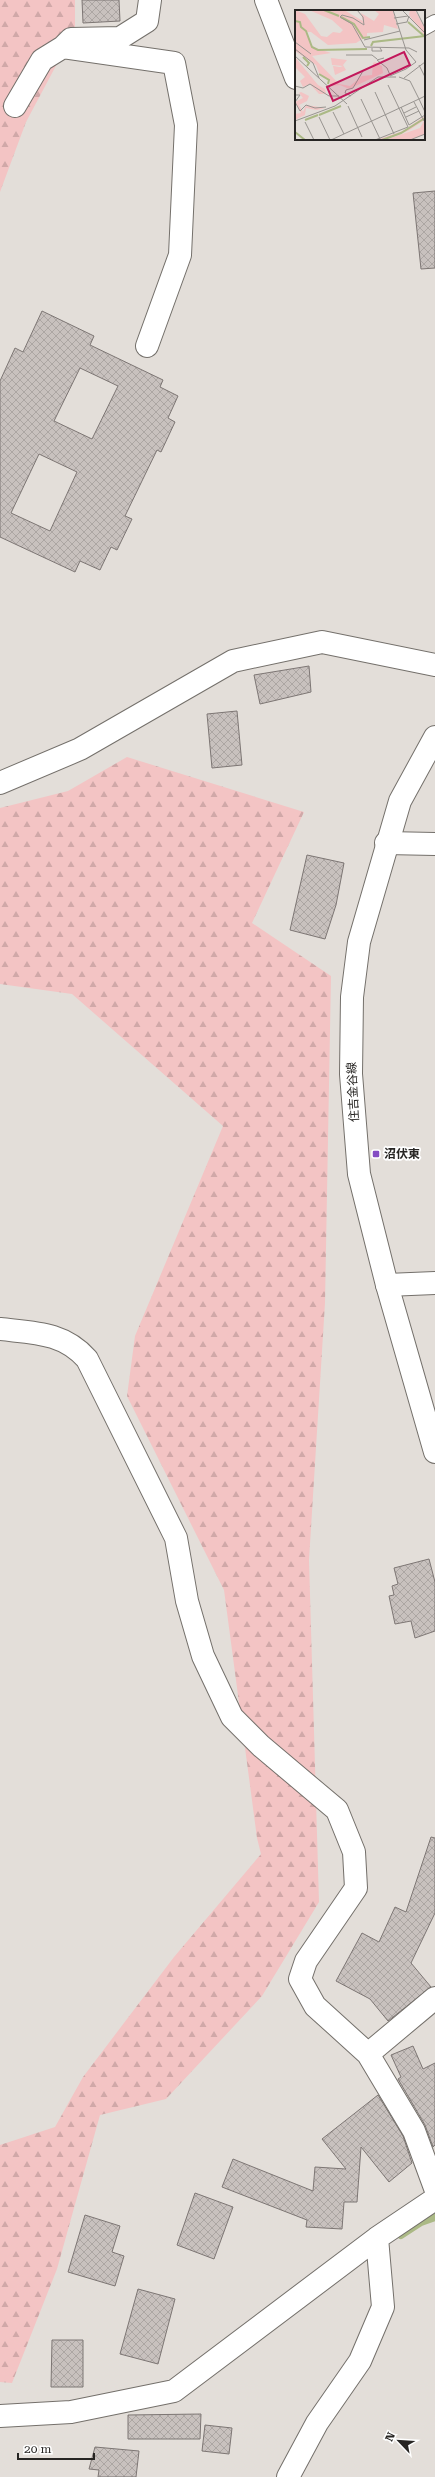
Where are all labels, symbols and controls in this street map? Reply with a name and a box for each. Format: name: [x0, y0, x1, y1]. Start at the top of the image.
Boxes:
inset map: [295, 10, 425, 140]
street label: 住吉金谷線: [344, 1062, 362, 1122]
place label: 沼伏東: [384, 1147, 420, 1161]
marker: 沼伏東: [371, 1149, 381, 1159]
north arrow: [379, 2421, 419, 2461]
text: N: [383, 2430, 398, 2444]
scale bar: [18, 2435, 94, 2461]
text: 20 m: [24, 2442, 51, 2456]

